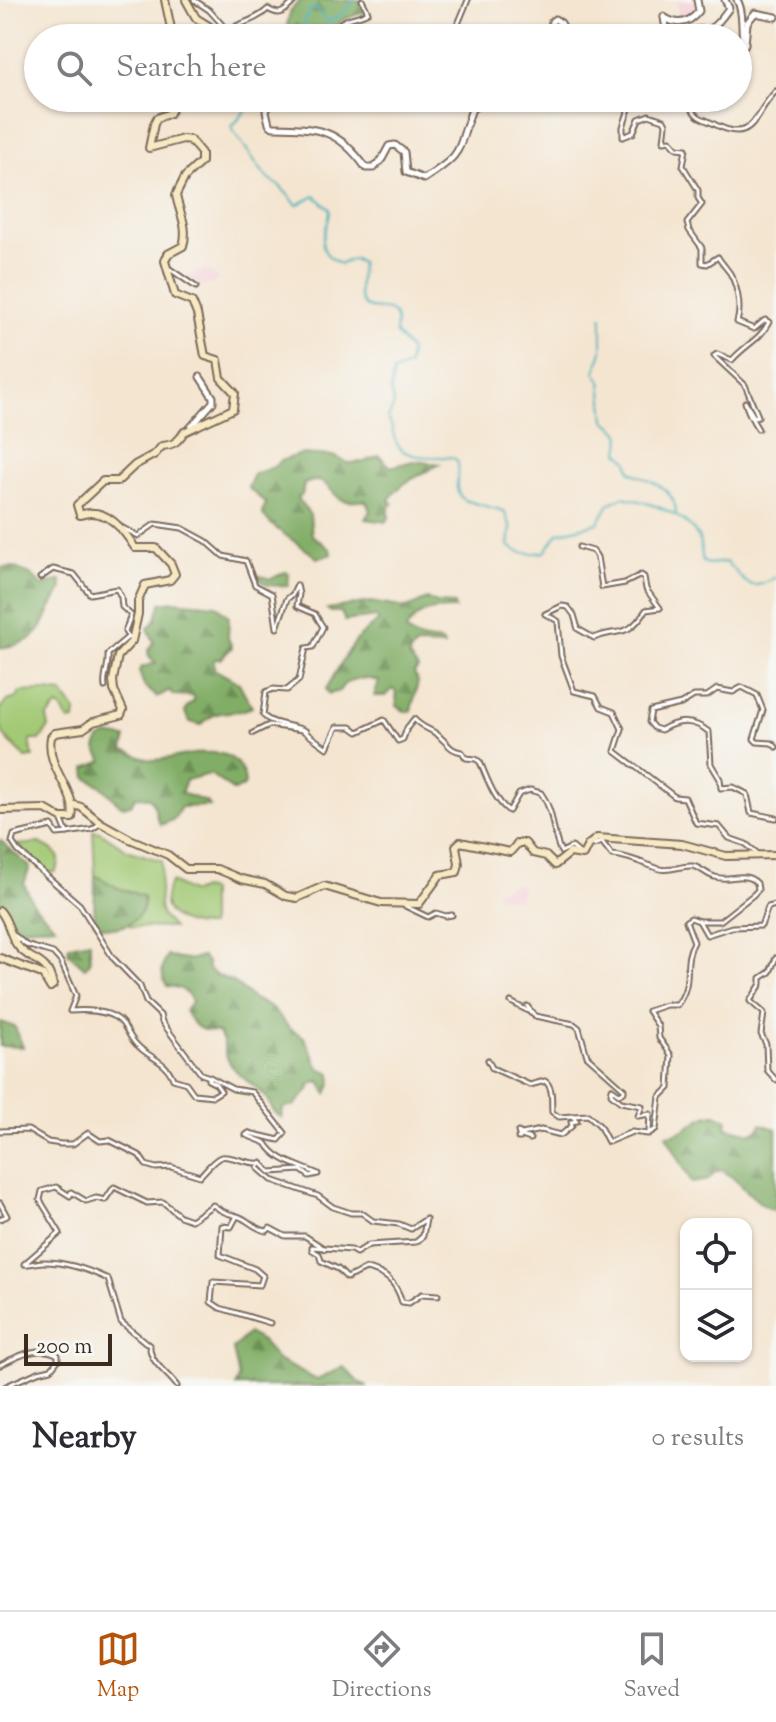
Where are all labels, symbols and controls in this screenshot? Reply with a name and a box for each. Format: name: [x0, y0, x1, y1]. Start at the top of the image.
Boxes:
search box: [24, 24, 752, 112]
icon: search: [52, 46, 96, 90]
text: Search here: [116, 47, 266, 90]
map controls: [680, 1218, 752, 1362]
button: locate: [680, 1218, 752, 1290]
button: layers: [680, 1290, 752, 1362]
scale bar: [24, 1330, 112, 1366]
text: 200 m: [36, 1332, 92, 1364]
text: Nearby: [32, 1414, 137, 1463]
text: 0 results: [652, 1420, 744, 1457]
tab: Map: [96, 1627, 140, 1707]
tab: Directions: [332, 1627, 431, 1707]
tab: Saved: [623, 1627, 680, 1707]

